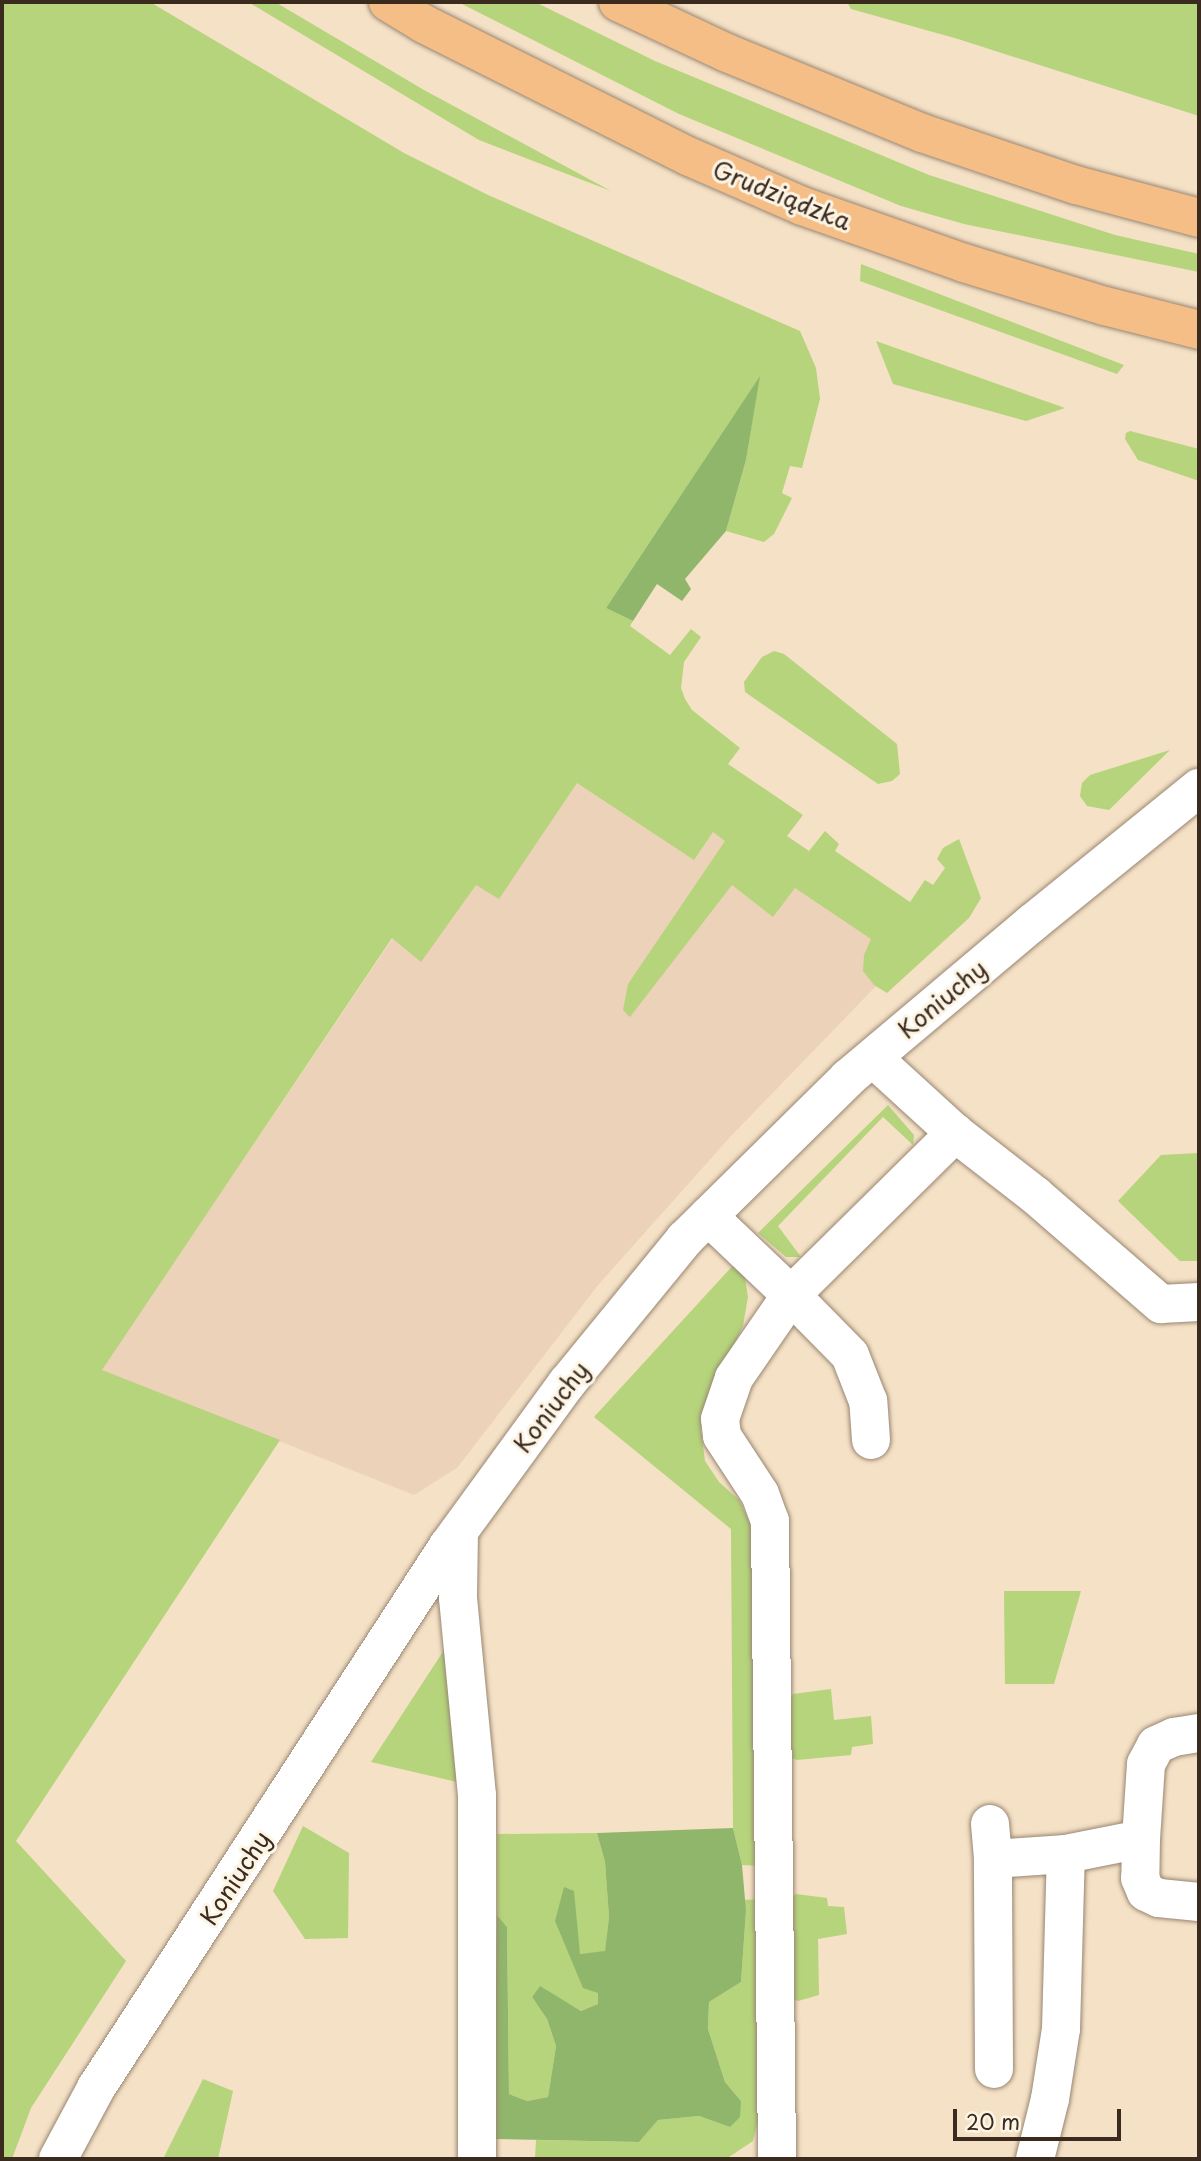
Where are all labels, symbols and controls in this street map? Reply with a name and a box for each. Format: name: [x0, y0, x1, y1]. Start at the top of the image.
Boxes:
street label: Grudziądzka: [709, 154, 855, 236]
street label: Koniuchy: [892, 954, 992, 1044]
street label: Koniuchy: [507, 1356, 595, 1458]
street label: Koniuchy: [194, 1826, 276, 1930]
scale bar: [956, 2094, 1124, 2138]
text: 20 m: [966, 2105, 1020, 2137]

